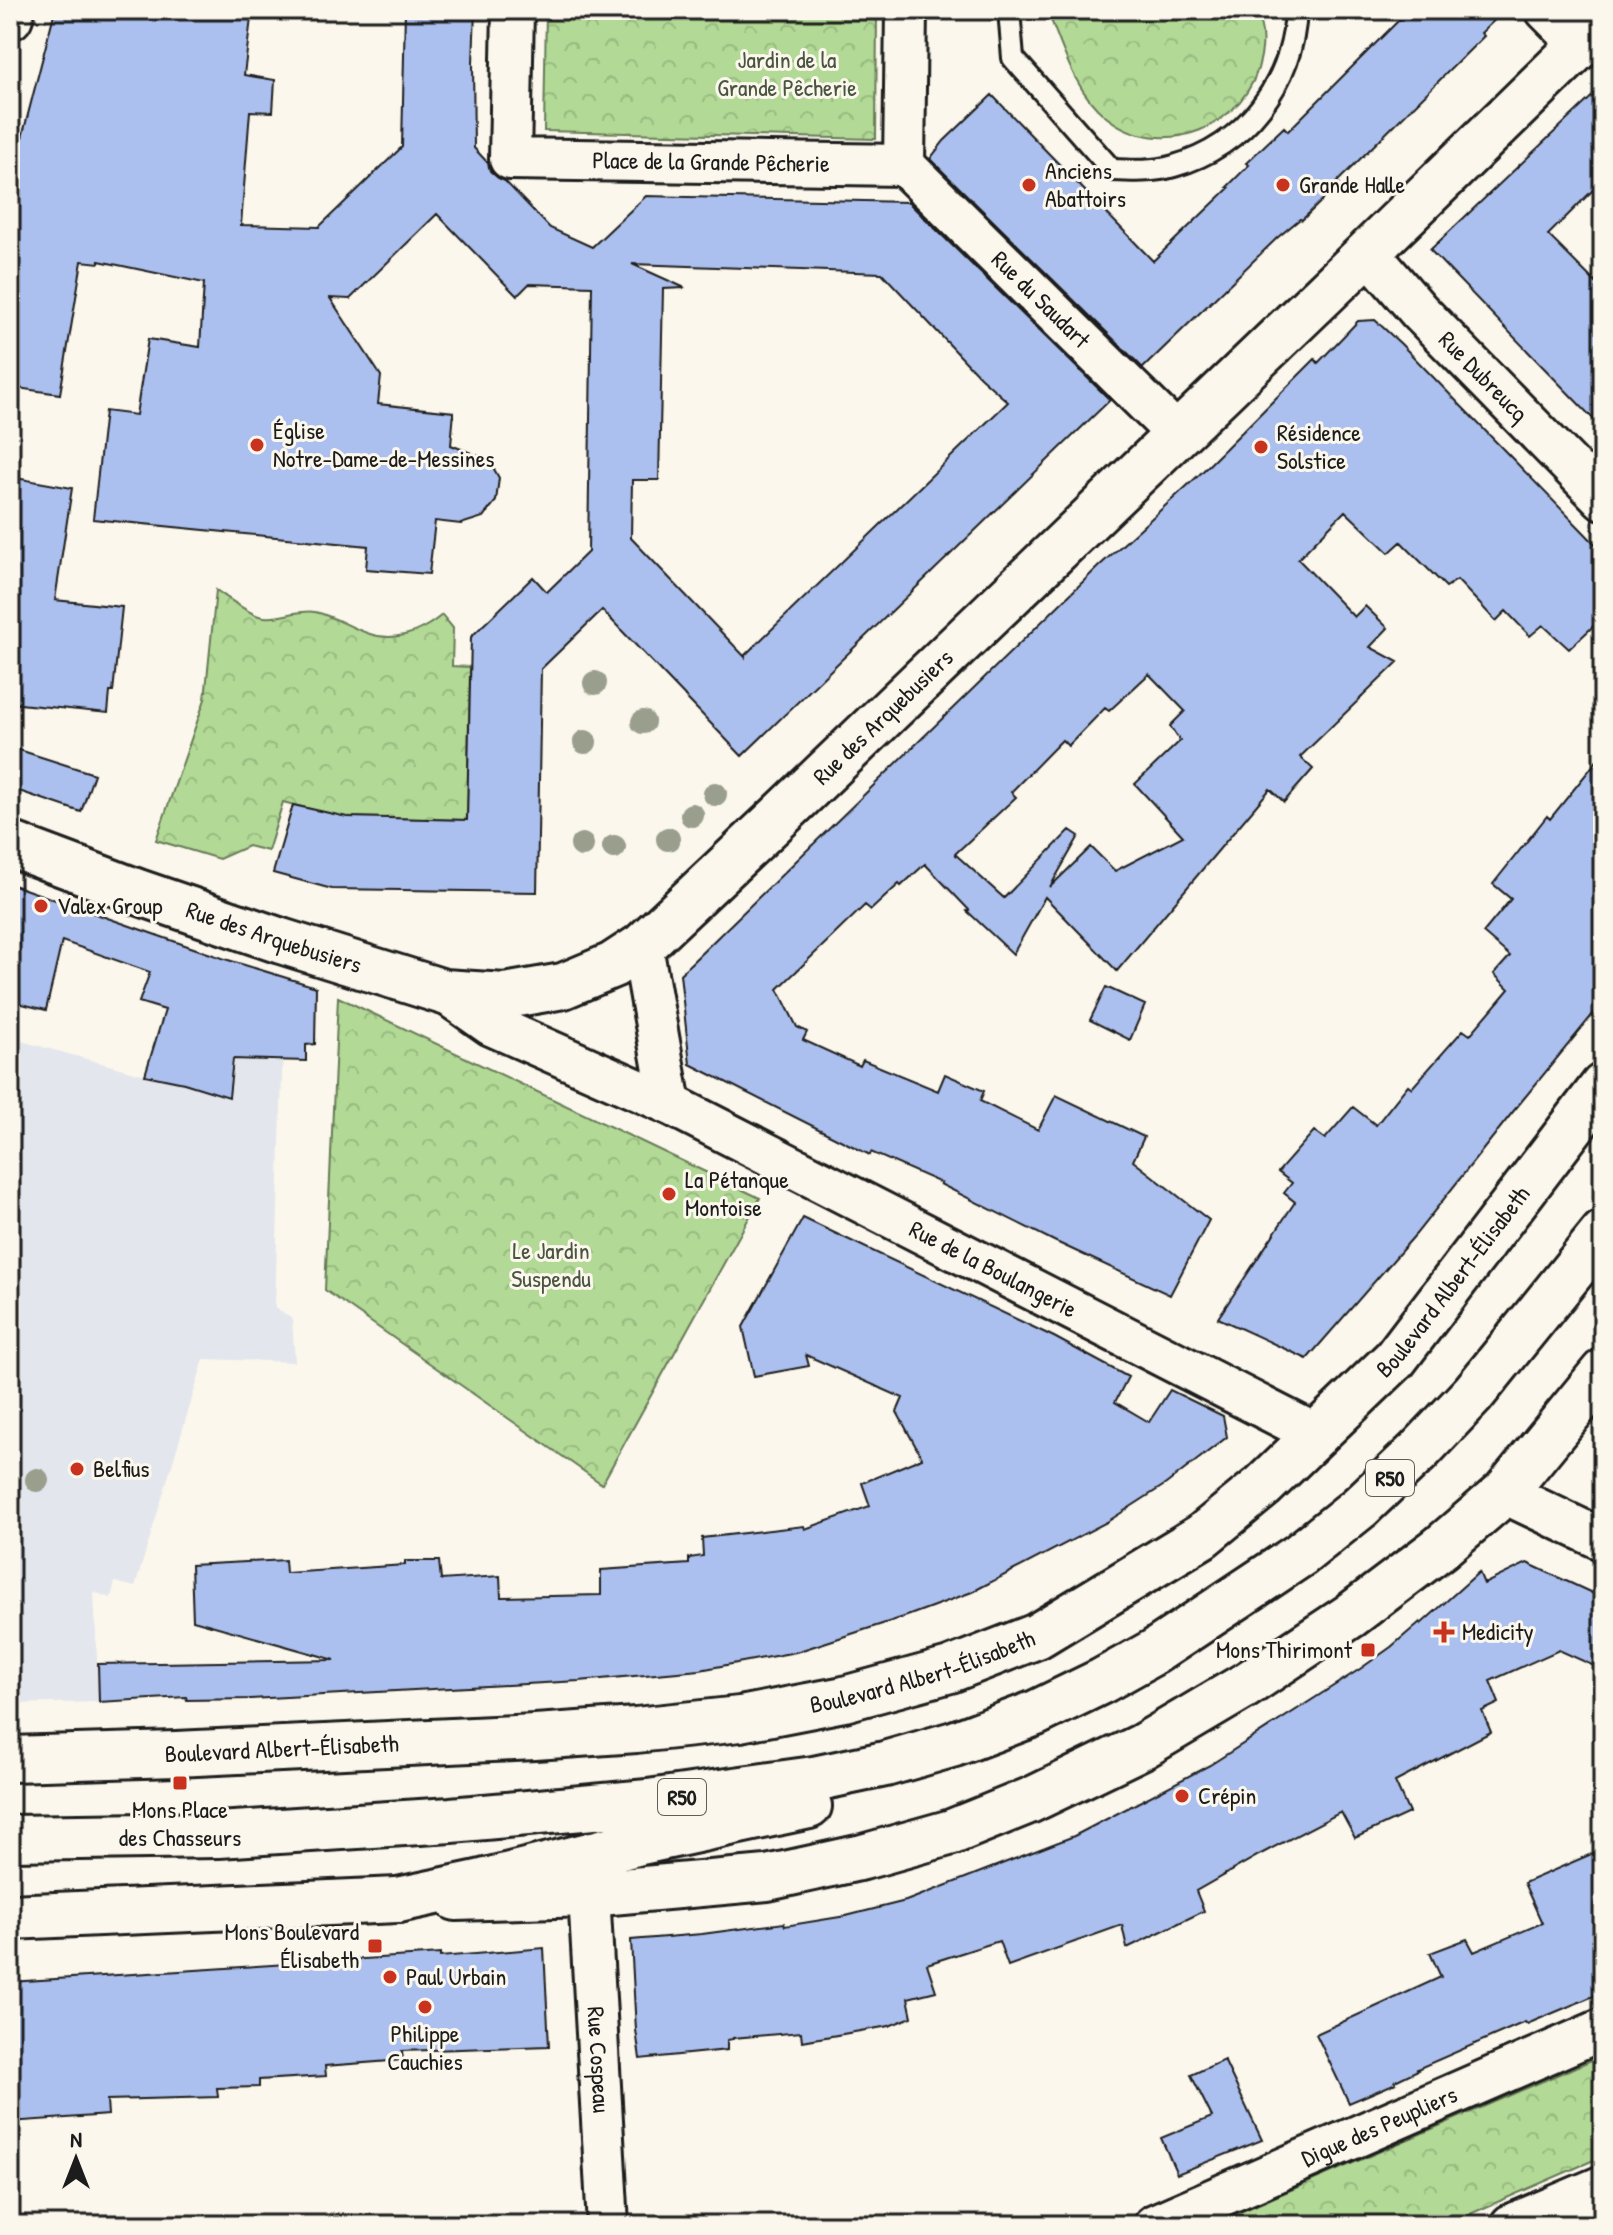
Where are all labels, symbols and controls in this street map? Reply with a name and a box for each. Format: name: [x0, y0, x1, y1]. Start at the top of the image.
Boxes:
park label: Jardin de la Grande Pêcherie: [717, 43, 857, 103]
street label: Place de la Grande Pêcherie: [592, 143, 830, 179]
place label: Anciens Abattoirs: [1045, 154, 1126, 214]
place label: Grande Halle: [1299, 168, 1405, 200]
marker: Anciens Abattoirs: [1020, 176, 1038, 194]
marker: Grande Halle: [1274, 176, 1292, 194]
street label: Rue du Saudart: [985, 243, 1098, 355]
street label: Rue Dubreucq: [1432, 324, 1536, 428]
place label: Église Notre-Dame-de-Messines: [273, 414, 495, 474]
place label: Résidence Solstice: [1277, 416, 1361, 476]
marker: Église Notre-Dame-de-Messines: [248, 436, 266, 454]
marker: Résidence Solstice: [1252, 438, 1270, 456]
street label: Rue des Arquebusiers: [805, 642, 959, 791]
place label: Valex Group: [57, 889, 162, 921]
street label: Rue des Arquebusiers: [182, 893, 366, 980]
marker: Valex Group: [32, 897, 50, 915]
place label: La Pétanque Montoise: [685, 1163, 789, 1223]
street label: Boulevard Albert-Élisabeth: [1368, 1179, 1536, 1384]
marker: La Pétanque Montoise: [660, 1185, 678, 1203]
street label: Rue de la Boulangerie: [904, 1212, 1083, 1325]
park label: Le Jardin Suspendu: [511, 1234, 591, 1294]
place label: Belfius: [93, 1452, 150, 1484]
marker: Belfius: [68, 1460, 86, 1478]
road number: R50: [1366, 1460, 1414, 1496]
place label: Medicity: [1462, 1615, 1534, 1647]
street label: Boulevard Albert-Élisabeth: [807, 1621, 1039, 1720]
marker: Medicity: [1433, 1621, 1455, 1643]
place label: Mons Thirimont: [1216, 1633, 1353, 1665]
marker: Mons Thirimont: [1359, 1641, 1377, 1659]
street label: Boulevard Albert-Élisabeth: [164, 1726, 400, 1769]
marker: Mons Place des Chasseurs: [171, 1774, 189, 1792]
road number: R50: [658, 1779, 706, 1815]
place label: Crépin: [1198, 1779, 1256, 1811]
marker: Crépin: [1173, 1787, 1191, 1805]
place label: Mons Place des Chasseurs: [119, 1793, 241, 1853]
place label: Mons Boulevard Élisabeth: [224, 1915, 359, 1975]
marker: Mons Boulevard Élisabeth: [366, 1937, 384, 1955]
place label: Paul Urbain: [406, 1960, 506, 1992]
marker: Paul Urbain: [381, 1968, 399, 1986]
marker: Philippe Cauchies: [416, 1998, 434, 2016]
street label: Rue Cospeau: [580, 2006, 619, 2114]
place label: Philippe Cauchies: [387, 2017, 463, 2077]
street label: Digue des Peupliers: [1296, 2078, 1462, 2174]
north arrow: [36, 2119, 116, 2199]
text: N: [70, 2124, 82, 2154]

